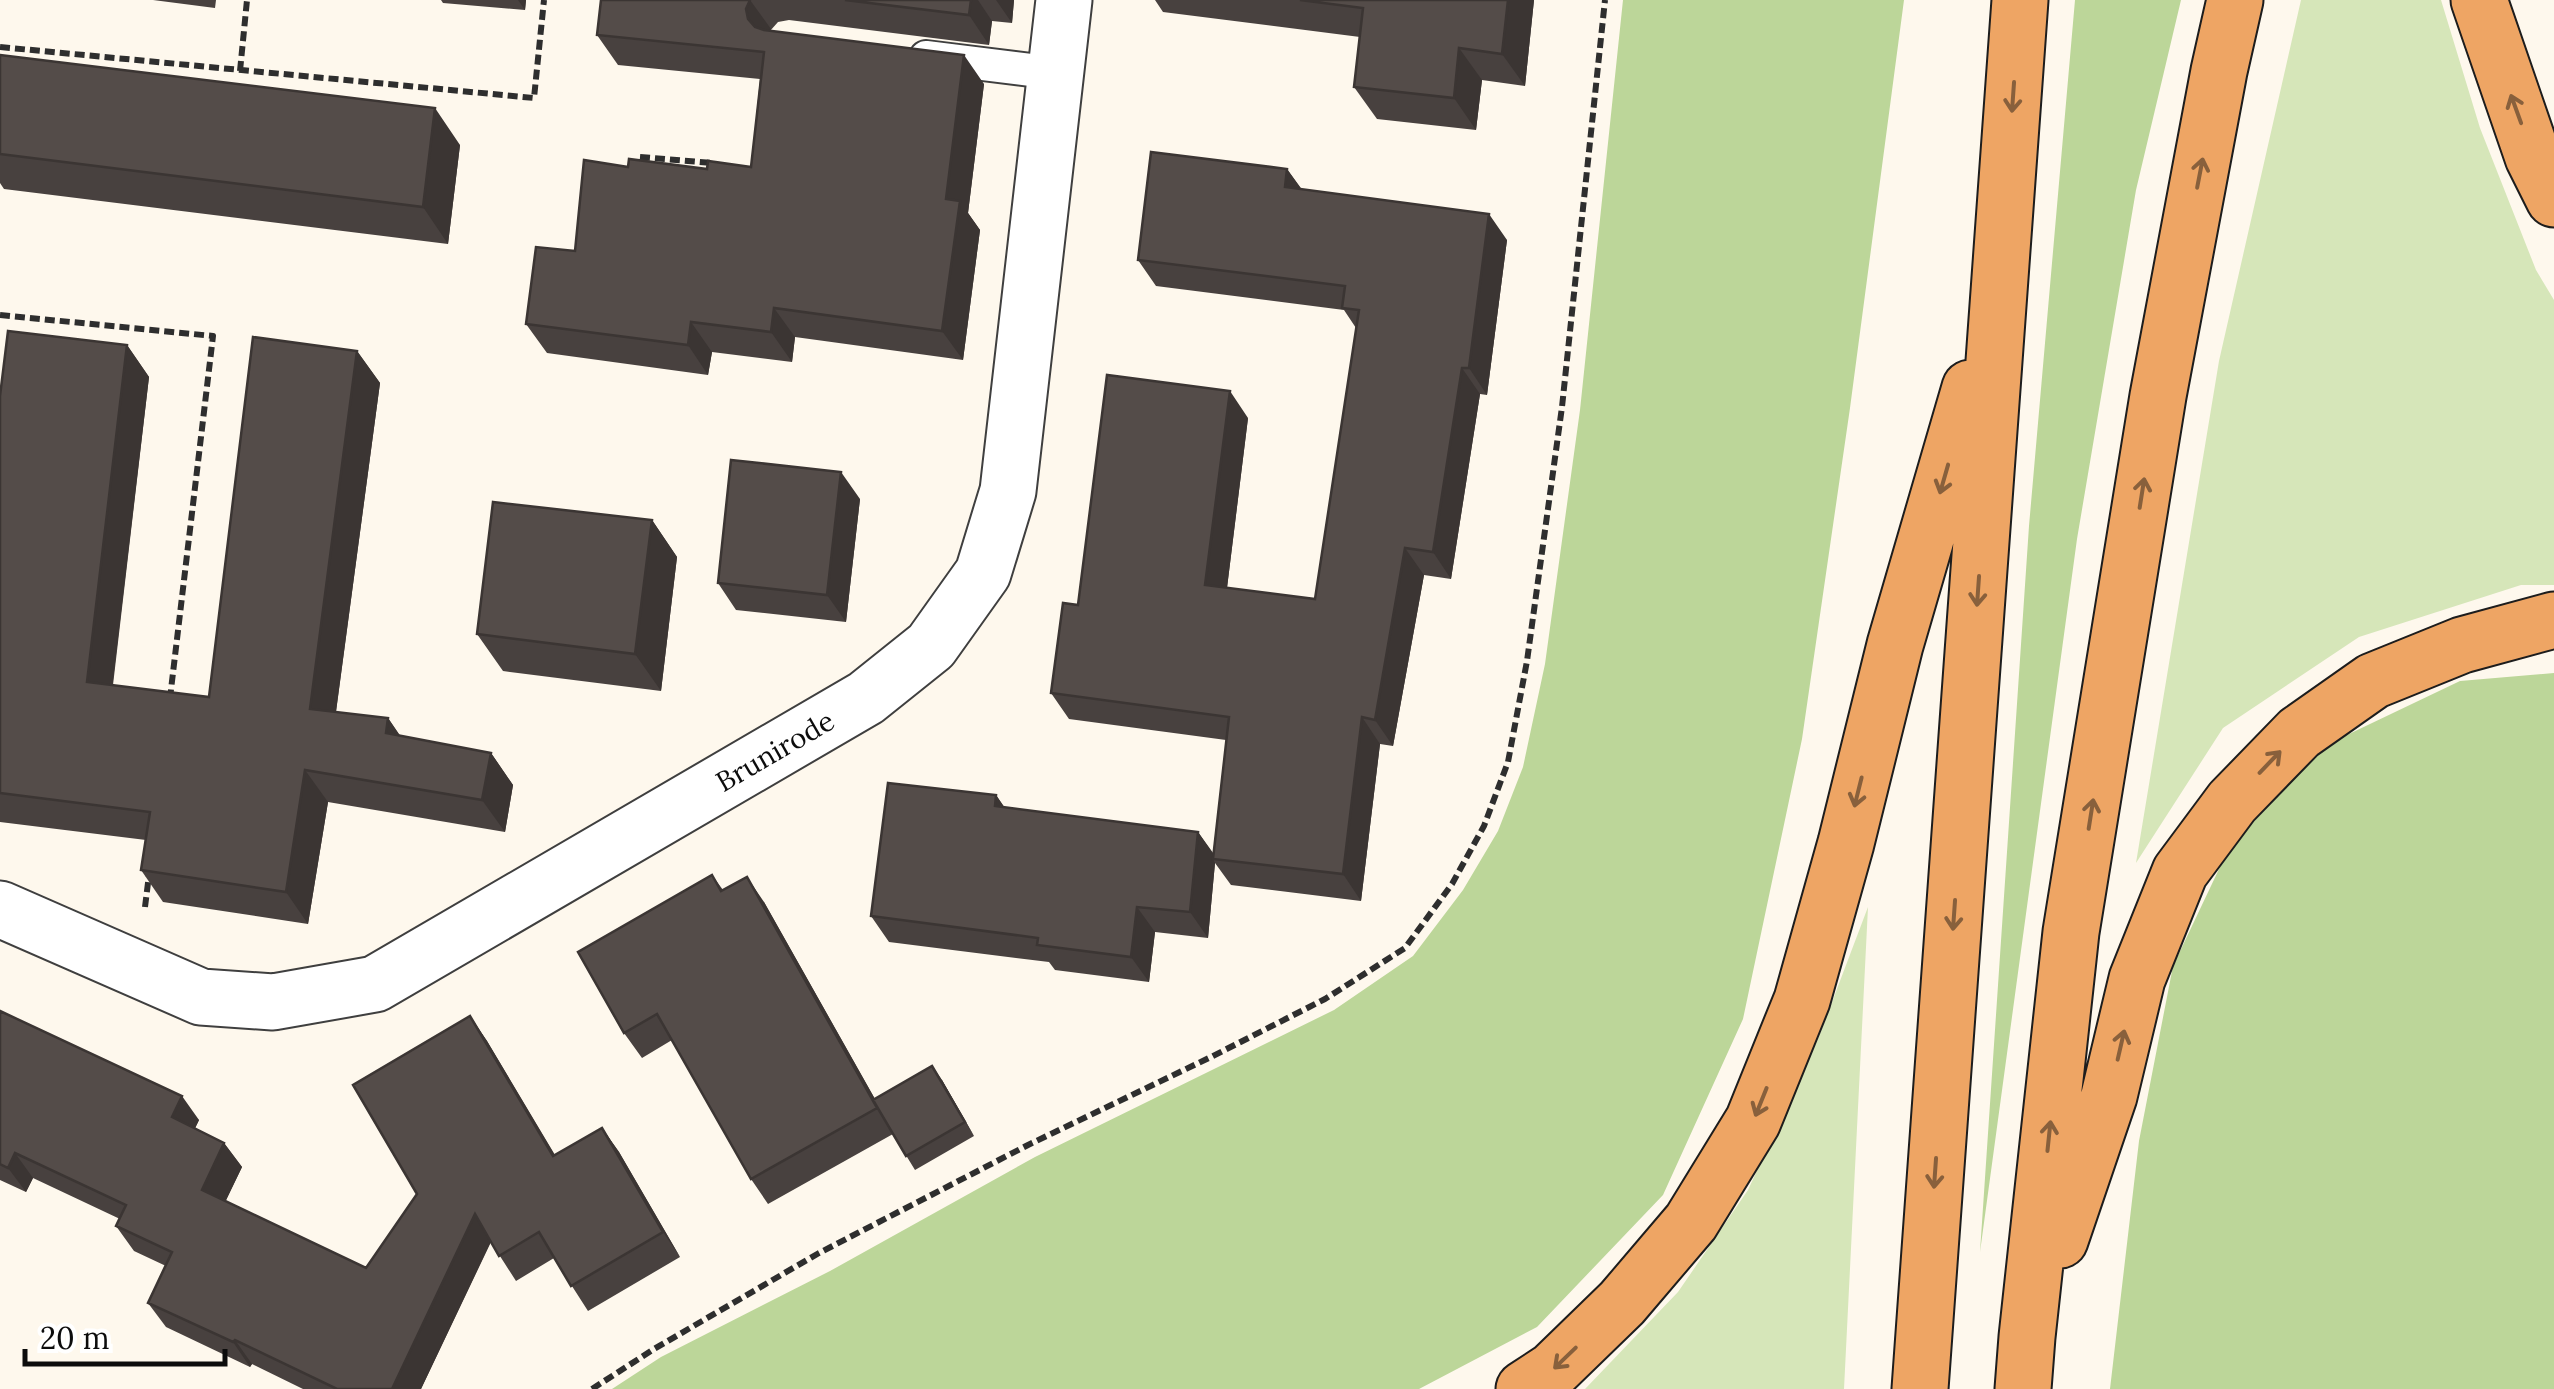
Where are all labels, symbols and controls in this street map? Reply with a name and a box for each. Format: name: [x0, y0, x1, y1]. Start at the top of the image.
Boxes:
one-way arrow: [2004, 81, 2023, 113]
one-way arrow: [2506, 95, 2524, 126]
one-way arrow: [2191, 157, 2210, 190]
one-way arrow: [1934, 463, 1952, 494]
one-way arrow: [2134, 477, 2152, 510]
one-way arrow: [1968, 575, 1987, 607]
street label: Brunirode: [709, 702, 841, 800]
one-way arrow: [2258, 751, 2282, 775]
one-way arrow: [1848, 775, 1866, 807]
one-way arrow: [2082, 798, 2100, 830]
one-way arrow: [1944, 899, 1963, 931]
one-way arrow: [2113, 1030, 2131, 1062]
one-way arrow: [1750, 1086, 1768, 1117]
one-way arrow: [2040, 1120, 2059, 1153]
one-way arrow: [1925, 1156, 1944, 1188]
scale bar: [25, 1304, 225, 1366]
text: 20 m: [40, 1319, 109, 1357]
one-way arrow: [1553, 1346, 1578, 1369]

